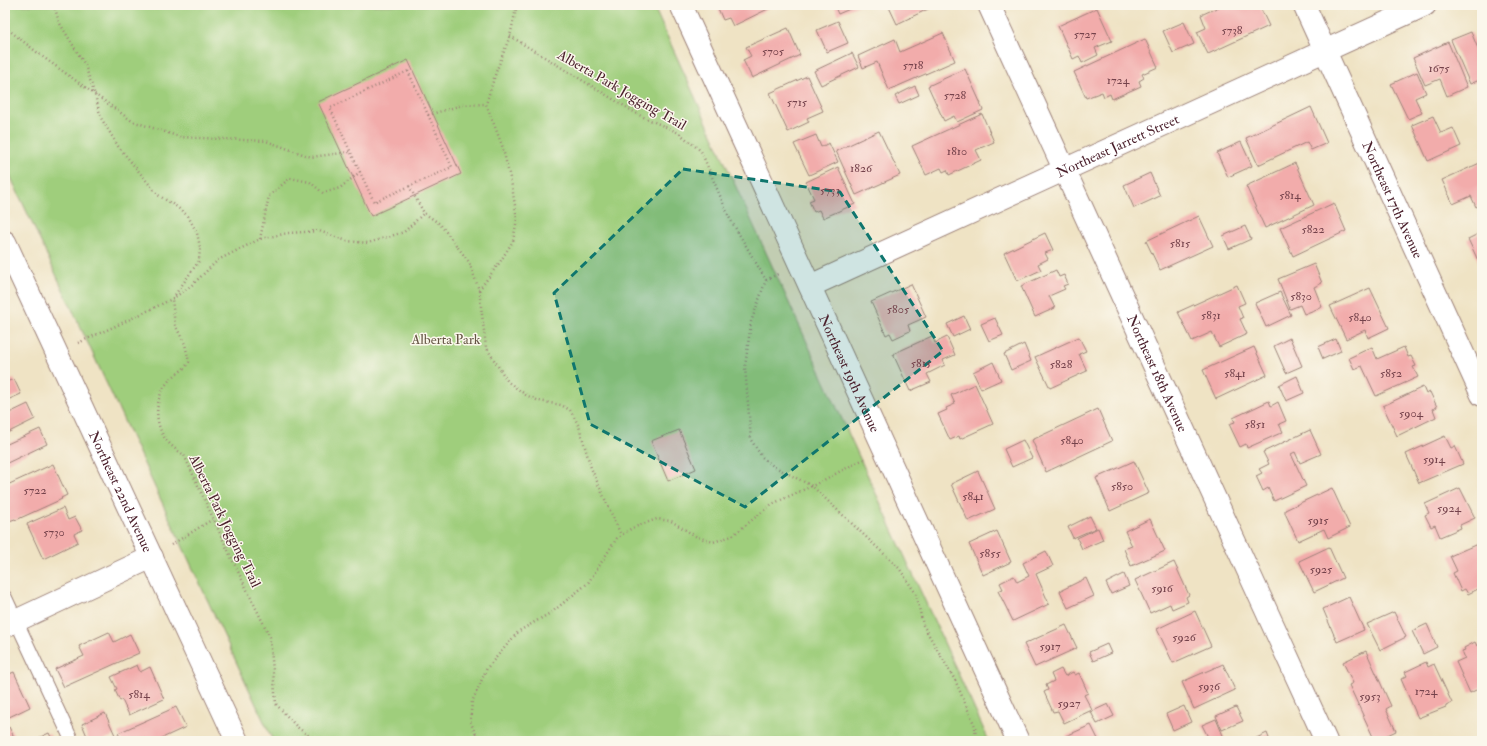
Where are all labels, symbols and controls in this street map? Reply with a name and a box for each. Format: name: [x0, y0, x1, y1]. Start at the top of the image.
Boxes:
house number: 5738: [1221, 23, 1243, 38]
house number: 5727: [1074, 27, 1097, 42]
house number: 5705: [762, 44, 785, 59]
street label: Alberta Park Jogging Trail: [554, 46, 690, 134]
house number: 5718: [903, 58, 924, 73]
house number: 1675: [1428, 61, 1450, 76]
house number: 1724: [1107, 73, 1130, 88]
house number: 5728: [944, 88, 967, 103]
house number: 5715: [787, 95, 808, 110]
street label: Northeast Jarrett Street: [1053, 110, 1182, 181]
street label: Northeast 17th Avenue: [1359, 138, 1427, 261]
house number: 1810: [947, 144, 967, 159]
house number: 1826: [850, 161, 873, 176]
house number: 5733: [820, 183, 840, 198]
house number: 5814: [1279, 188, 1301, 203]
house number: 5822: [1301, 222, 1325, 237]
house number: 5815: [1170, 236, 1191, 251]
house number: 5830: [1290, 289, 1312, 304]
house number: 5805: [887, 302, 910, 317]
house number: 5831: [1201, 308, 1221, 323]
house number: 5840: [1348, 310, 1372, 325]
street label: Northeast 19th Avenue: [815, 312, 884, 435]
street label: Northeast 18th Avenue: [1123, 312, 1192, 435]
park label: Alberta Park: [410, 331, 481, 348]
house number: 5815: [911, 356, 932, 371]
house number: 5828: [1050, 357, 1073, 372]
house number: 5841: [1224, 366, 1246, 381]
house number: 5852: [1380, 366, 1402, 381]
house number: 5904: [1399, 406, 1424, 421]
house number: 5851: [1245, 417, 1265, 432]
street label: Northeast 22nd Avenue: [85, 428, 156, 555]
house number: 5840: [1060, 433, 1084, 448]
street label: Alberta Park Jogging Trail: [185, 451, 265, 591]
house number: 5914: [1423, 452, 1446, 467]
house number: 5850: [1111, 479, 1133, 494]
house number: 5722: [24, 483, 46, 498]
house number: 5841: [962, 489, 984, 504]
house number: 5924: [1437, 501, 1462, 516]
house number: 5915: [1308, 513, 1329, 528]
house number: 5730: [43, 525, 65, 540]
house number: 5855: [979, 546, 1001, 561]
house number: 5925: [1310, 562, 1333, 577]
house number: 5916: [1151, 581, 1174, 596]
house number: 5926: [1172, 630, 1197, 645]
house number: 5917: [1039, 639, 1061, 654]
house number: 5936: [1198, 679, 1221, 694]
house number: 1724: [1415, 684, 1438, 699]
house number: 5814: [128, 687, 150, 702]
house number: 5953: [1359, 689, 1381, 704]
house number: 5927: [1058, 696, 1081, 711]

